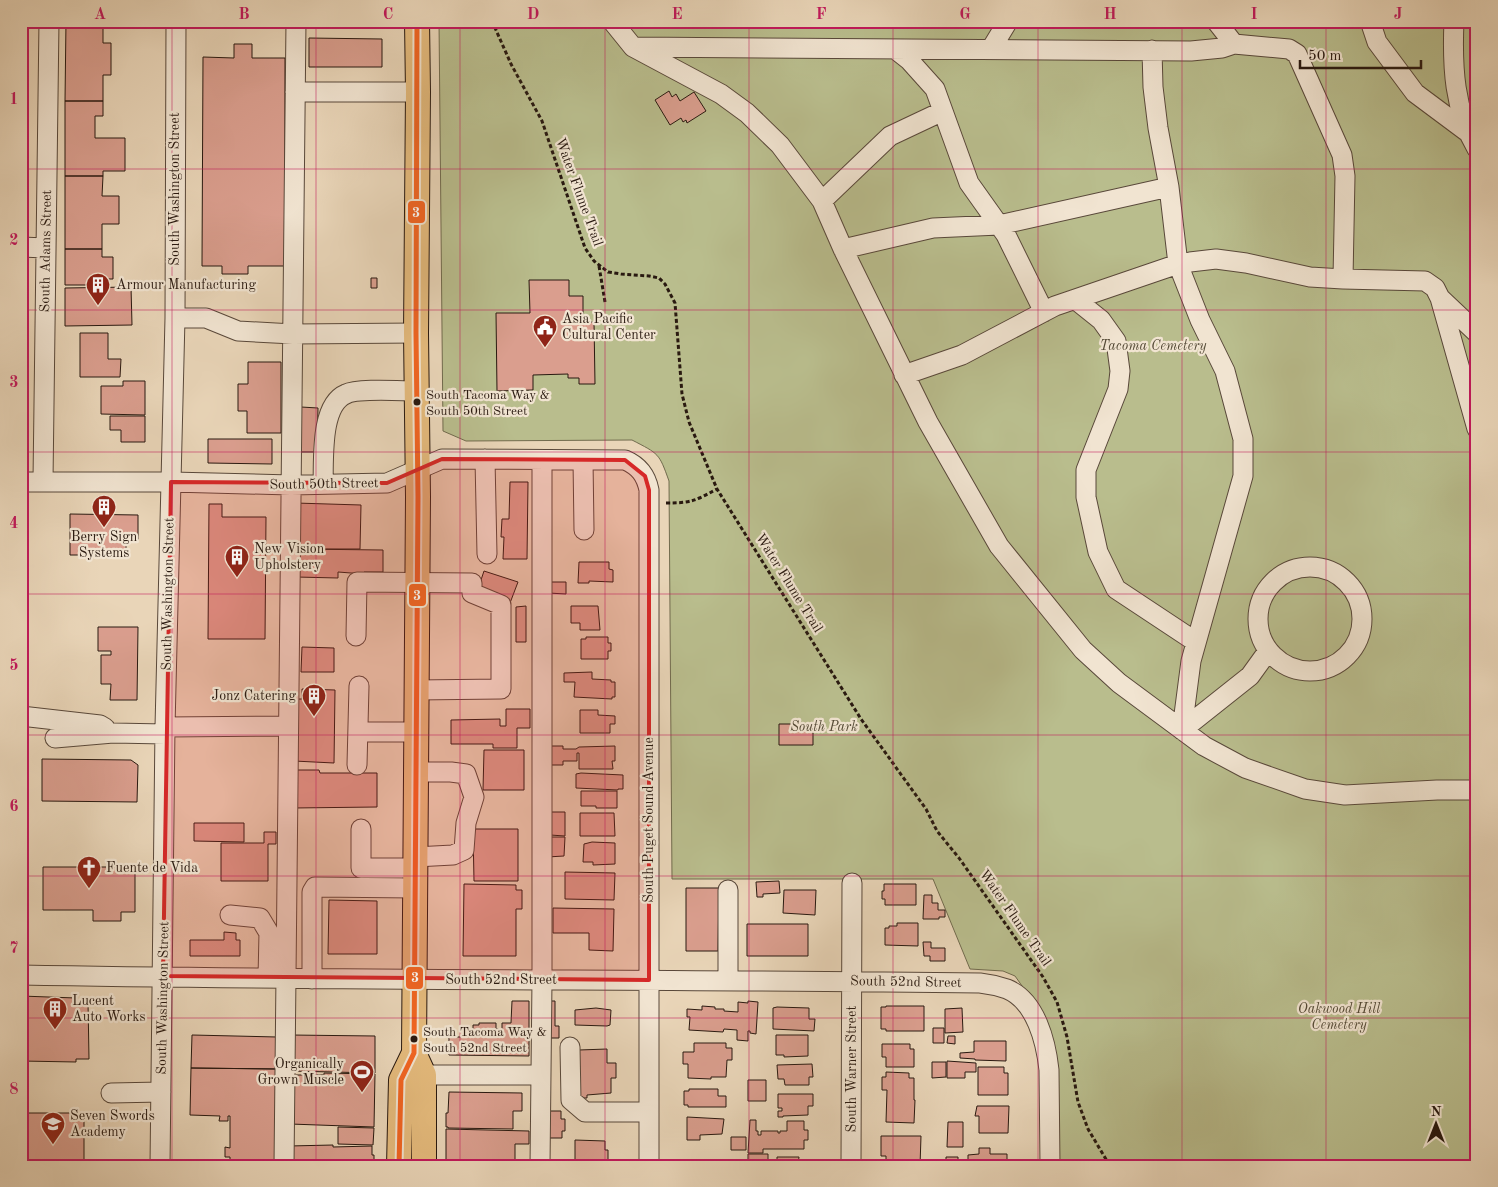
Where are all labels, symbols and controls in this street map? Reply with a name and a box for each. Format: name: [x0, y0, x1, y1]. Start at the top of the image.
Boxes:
text: A: [94, 7, 106, 23]
text: B: [238, 7, 250, 23]
text: C: [383, 7, 393, 23]
text: D: [527, 7, 539, 23]
text: E: [671, 7, 683, 23]
text: F: [816, 7, 827, 23]
text: G: [959, 7, 971, 23]
text: H: [1103, 7, 1117, 23]
text: I: [1250, 7, 1258, 23]
text: J: [1394, 7, 1403, 23]
scale bar: [1300, 38, 1422, 70]
text: 50 m: [1308, 49, 1342, 64]
text: 1: [9, 92, 19, 108]
street label: South Washington Street: [168, 112, 182, 266]
street label: Water Flume Trail: [553, 136, 605, 248]
street label: South Adams Street: [38, 189, 54, 312]
line badge: 3: [407, 200, 426, 224]
text: 3: [412, 206, 420, 220]
text: 2: [9, 233, 19, 249]
building icon: Armour Manufacturing: [85, 272, 111, 306]
place label: Armour Manufacturing: [116, 278, 256, 292]
place label: Asia Pacific Cultural Center: [562, 312, 656, 342]
public building icon: Asia Pacific Cultural Center: [532, 314, 558, 348]
park label: Tacoma Cemetery: [1100, 339, 1207, 354]
text: 3: [9, 375, 19, 391]
place label: South Tacoma Way & South 50th Street: [426, 389, 550, 418]
marker: South Tacoma Way & South 50th Street: [412, 397, 422, 407]
street label: South 50th Street: [269, 476, 379, 492]
building icon: Berry Sign Systems: [91, 494, 117, 528]
text: 4: [9, 516, 19, 532]
street label: South Washington Street: [160, 517, 176, 671]
place label: Berry Sign Systems: [71, 530, 138, 560]
street label: Water Flume Trail: [753, 531, 825, 635]
place label: New Vision Upholstery: [254, 542, 325, 572]
building icon: New Vision Upholstery: [224, 544, 250, 578]
line badge: 3: [408, 583, 427, 607]
text: 3: [413, 589, 421, 603]
text: 5: [9, 658, 19, 674]
building icon: Jonz Catering: [301, 683, 327, 717]
place label: Jonz Catering: [212, 689, 296, 703]
park label: South Park: [790, 720, 858, 734]
street label: South Puget Sound Avenue: [642, 737, 656, 903]
text: 6: [9, 799, 19, 815]
church icon: Fuente de Vida: [76, 855, 102, 889]
place label: Fuente de Vida: [106, 861, 198, 875]
street label: Water Flume Trail: [977, 867, 1054, 969]
street label: South Washington Street: [155, 921, 171, 1075]
text: 7: [9, 941, 19, 957]
line badge: 3: [405, 966, 424, 990]
text: 3: [411, 971, 419, 985]
street label: South 52nd Street: [445, 973, 557, 987]
street label: South 52nd Street: [850, 974, 962, 990]
place label: Lucent Auto Works: [72, 994, 146, 1024]
building icon: Lucent Auto Works: [42, 996, 68, 1030]
park label: Oakwood Hill Cemetery: [1298, 1002, 1380, 1033]
street label: South Warner Street: [845, 1006, 859, 1132]
place label: South Tacoma Way & South 52nd Street: [423, 1026, 547, 1055]
marker: South Tacoma Way & South 52nd Street: [409, 1034, 419, 1044]
place label: Organically Grown Muscle: [258, 1057, 345, 1087]
sports icon: Organically Grown Muscle: [349, 1059, 375, 1093]
text: 8: [9, 1082, 19, 1098]
north arrow: [1410, 1100, 1460, 1150]
text: N: [1431, 1105, 1442, 1119]
place label: Seven Swords Academy: [70, 1109, 155, 1139]
school or university icon: Seven Swords Academy: [40, 1111, 66, 1145]

